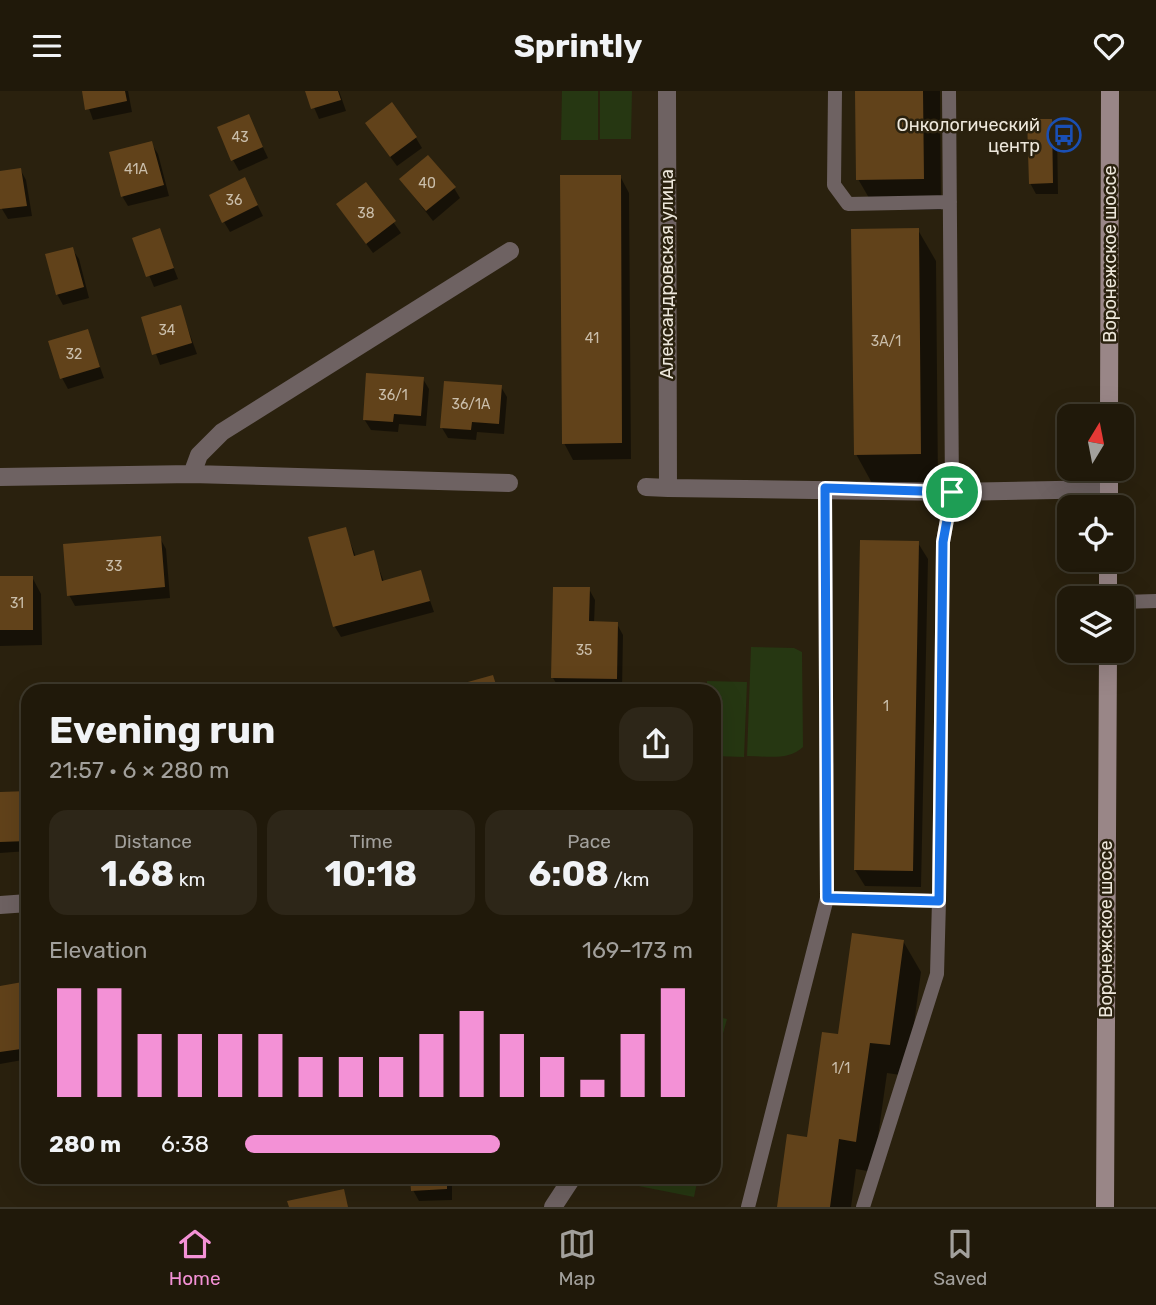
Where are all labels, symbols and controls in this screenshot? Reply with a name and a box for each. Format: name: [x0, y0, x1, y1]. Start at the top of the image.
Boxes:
icon: menu: [28, 27, 66, 65]
text: Sprintly: [514, 27, 642, 65]
icon: heart: [1090, 27, 1128, 65]
place label: Онкологический центр: [897, 114, 1040, 157]
bus stop icon: Онкологический центр: [1045, 116, 1083, 154]
house number: 43: [231, 129, 249, 146]
house number: 41А: [124, 161, 149, 178]
street label: Воронежское шоссе: [1099, 165, 1121, 343]
street label: Александровская улица: [656, 169, 678, 379]
house number: 40: [418, 175, 436, 192]
house number: 36: [226, 192, 242, 209]
house number: 38: [357, 205, 375, 222]
house number: 34: [158, 322, 176, 339]
house number: 41: [585, 330, 599, 347]
house number: 3А/1: [871, 333, 901, 350]
house number: 32: [66, 346, 82, 363]
house number: 36/1: [378, 387, 408, 404]
house number: 36/1А: [452, 396, 491, 413]
north arrow: [1057, 404, 1134, 481]
map controls: [1057, 404, 1134, 663]
pin: [922, 462, 982, 522]
icon: arrive: [933, 473, 971, 511]
button: locate: [1057, 495, 1134, 572]
house number: 33: [106, 558, 122, 575]
button: layers: [1057, 586, 1134, 663]
house number: 31: [10, 595, 24, 612]
house number: 35: [576, 642, 592, 659]
house number: 1: [883, 698, 889, 715]
text: Evening run: [49, 707, 275, 753]
button: share: [619, 707, 693, 781]
text: 21:57 · 6 × 280 m: [49, 756, 229, 784]
text: Distance: [114, 830, 192, 853]
text: Time: [349, 830, 393, 853]
text: Pace: [567, 830, 611, 853]
street label: Воронежское шоссе: [1095, 840, 1117, 1018]
text: 1.68: [101, 853, 174, 895]
text: 10:18: [325, 853, 417, 895]
text: 6:08: [528, 853, 609, 895]
text: km: [174, 868, 206, 891]
text: /km: [609, 868, 650, 891]
text: Elevation: [49, 936, 148, 964]
text: 169–173 m: [582, 936, 693, 964]
house number: 1/1: [832, 1060, 850, 1077]
text: 280 m: [49, 1130, 121, 1158]
text: 6:38: [161, 1130, 209, 1158]
tab: Home: [169, 1225, 221, 1290]
tab: Map: [558, 1225, 596, 1290]
tab: Saved: [933, 1225, 987, 1290]

